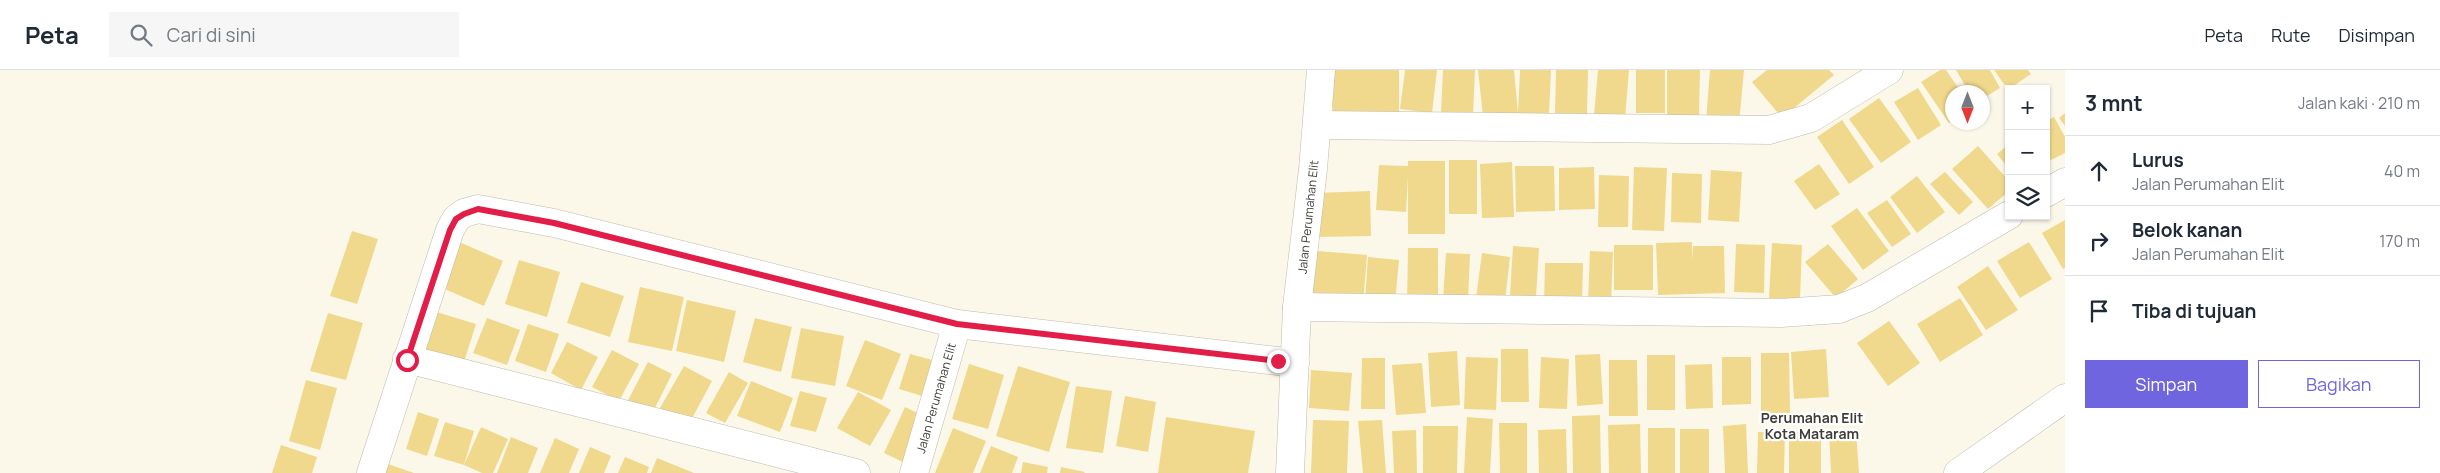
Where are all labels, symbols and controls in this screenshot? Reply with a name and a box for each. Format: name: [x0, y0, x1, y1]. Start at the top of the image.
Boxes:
search box: [109, 12, 459, 57]
text: Peta: [25, 18, 79, 51]
icon: search: [127, 21, 155, 49]
text: Cari di sini: [167, 22, 256, 48]
text: Peta: [2204, 23, 2243, 47]
text: Rute: [2271, 23, 2310, 47]
text: Disimpan: [2338, 23, 2415, 47]
north arrow: [1945, 85, 1990, 130]
map controls: [2005, 85, 2050, 220]
button: +: [2005, 85, 2050, 130]
text: 3 mnt: [2085, 89, 2143, 117]
text: Jalan kaki · 210 m: [2298, 92, 2420, 114]
button: −: [2005, 130, 2050, 175]
text: Lurus: [2132, 147, 2184, 173]
icon: ahead: [2085, 157, 2113, 185]
street label: Jalan Perumahan Elit: [1294, 159, 1322, 275]
text: 40 m: [2384, 160, 2420, 182]
text: Jalan Perumahan Elit: [2132, 173, 2284, 195]
button: layers: [2005, 175, 2050, 220]
text: Belok kanan: [2132, 217, 2242, 243]
icon: right: [2085, 227, 2113, 255]
text: 170 m: [2379, 230, 2420, 252]
text: Jalan Perumahan Elit: [2132, 243, 2284, 265]
icon: arrive: [2085, 297, 2113, 325]
text: Tiba di tujuan: [2132, 298, 2256, 324]
street label: Jalan Perumahan Elit: [912, 341, 960, 455]
route start: [396, 349, 419, 372]
route end: [1267, 350, 1290, 373]
button: Simpan: [2085, 360, 2248, 408]
button: Bagikan: [2258, 360, 2420, 408]
district label: Perumahan Elit Kota Mataram: [1761, 408, 1863, 443]

